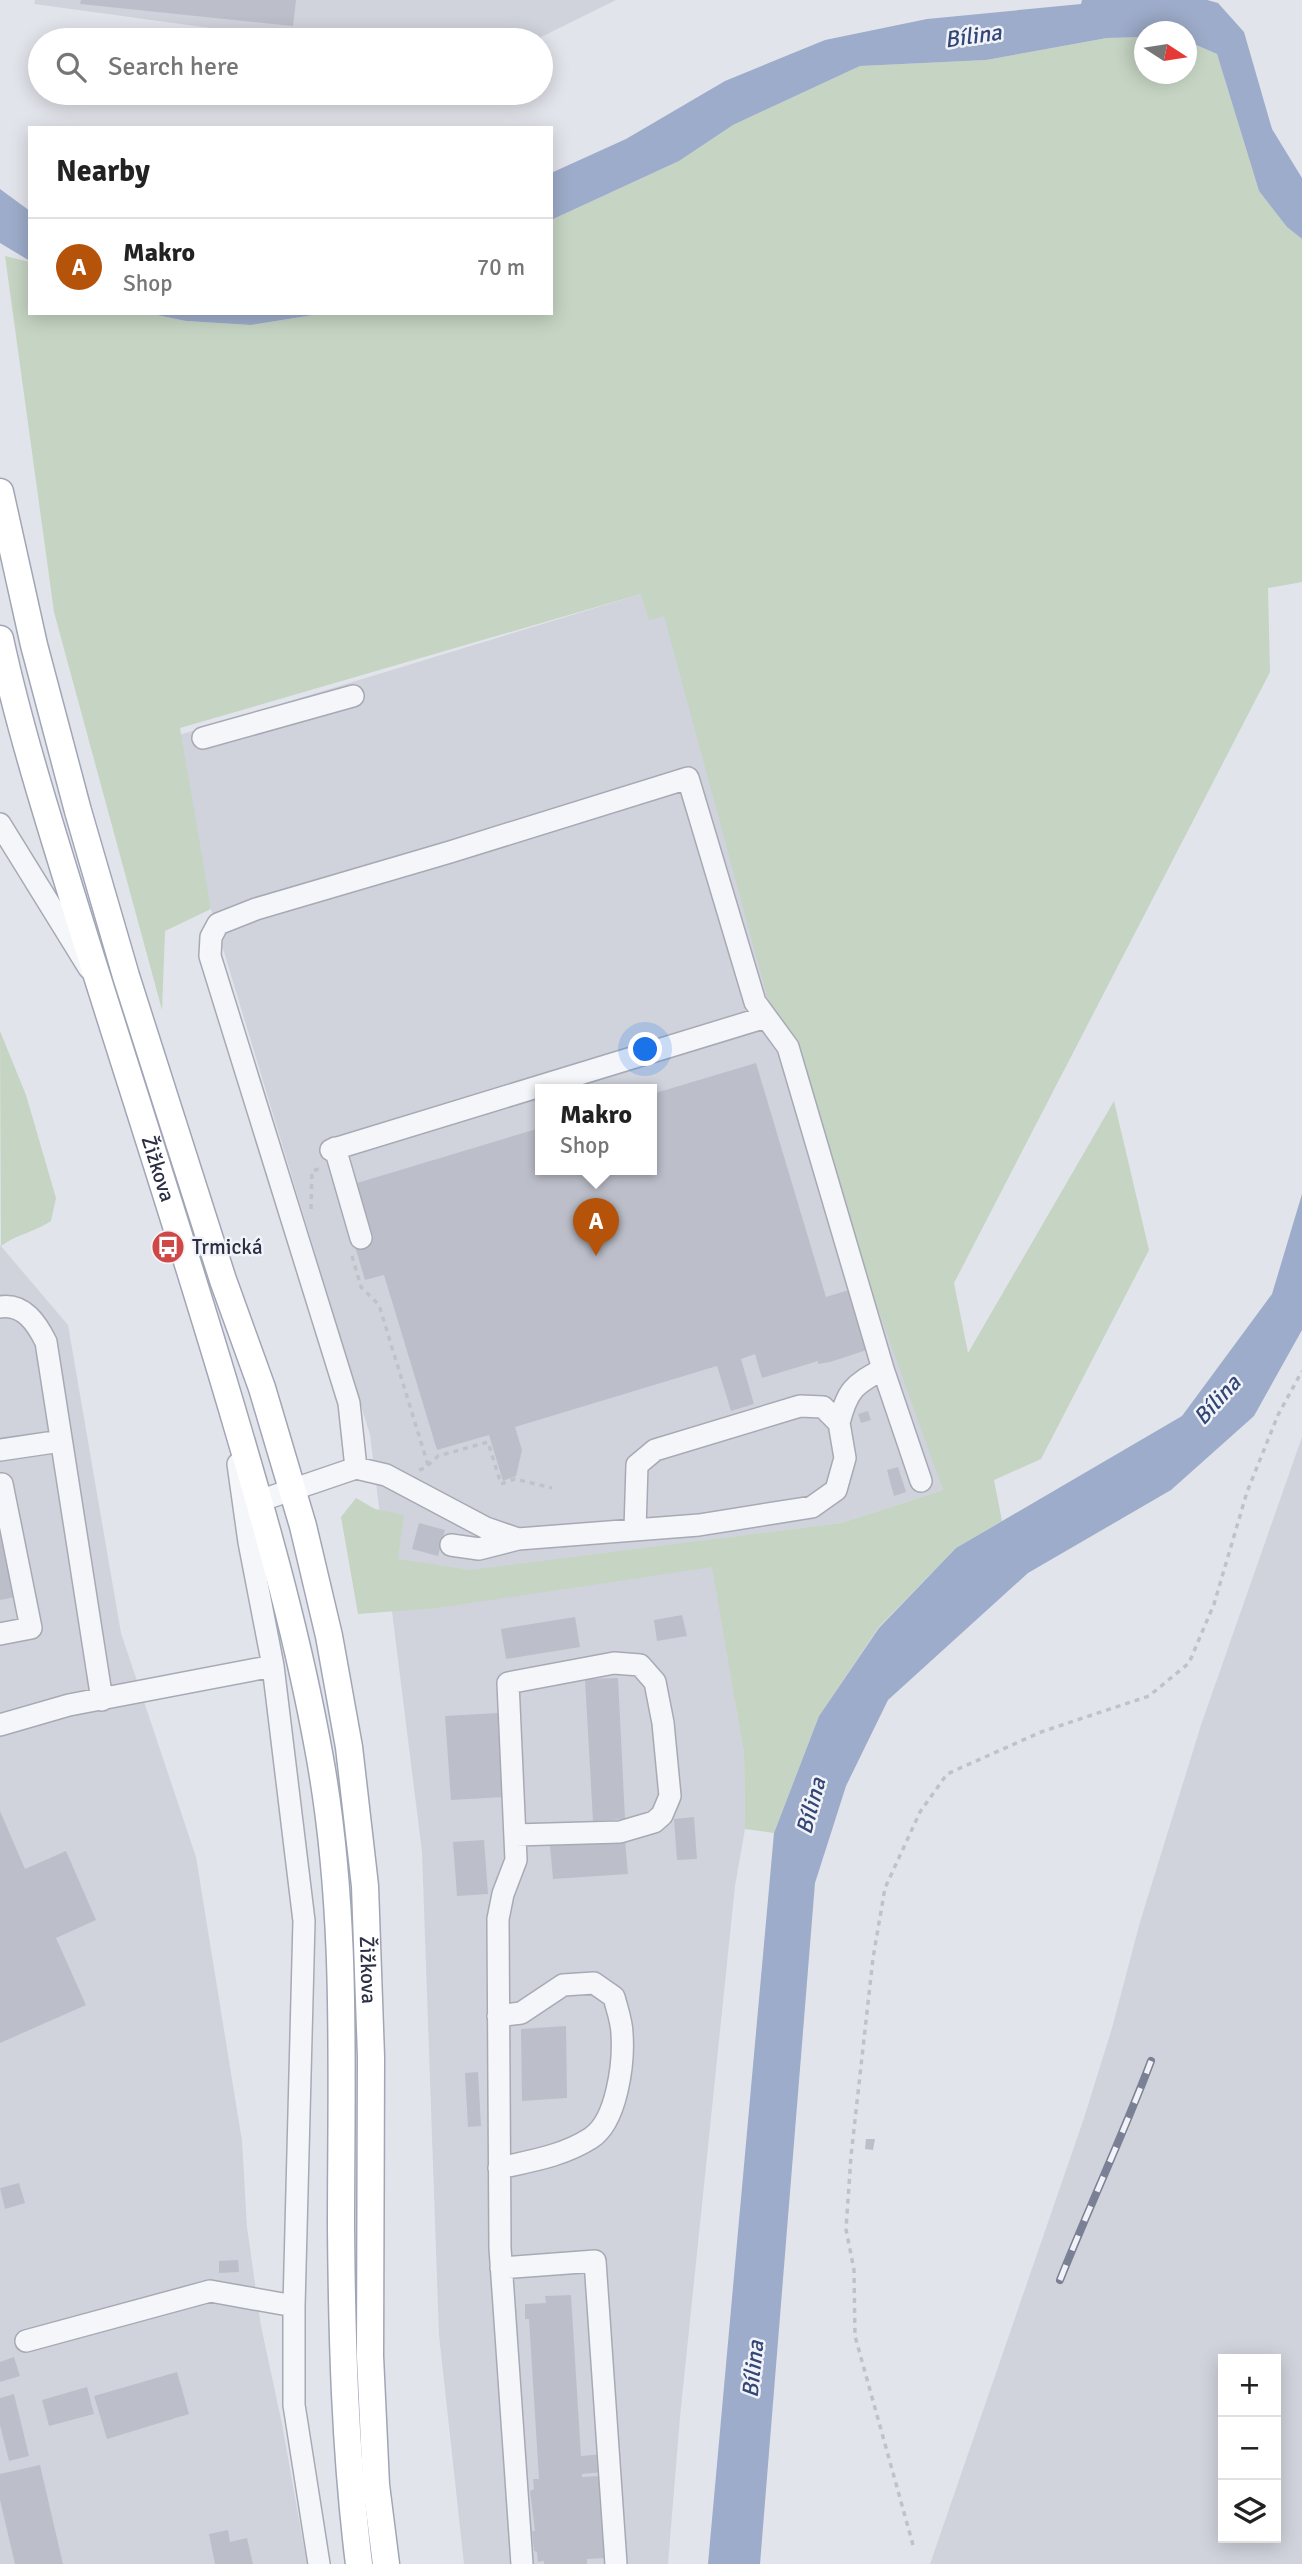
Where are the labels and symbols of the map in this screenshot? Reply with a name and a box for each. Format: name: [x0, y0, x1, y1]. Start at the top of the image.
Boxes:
water label: Bílina: [943, 17, 1005, 54]
north arrow: [1134, 21, 1197, 84]
your location: [628, 1032, 662, 1066]
street label: Žižkova: [135, 1132, 181, 1205]
pin: A: [573, 1198, 619, 1256]
bus stop icon: Trmická: [149, 1228, 187, 1266]
place label: Trmická: [192, 1234, 263, 1260]
water label: Bílina: [1187, 1368, 1248, 1431]
water label: Bílina: [790, 1773, 833, 1837]
street label: Žižkova: [354, 1936, 382, 2004]
water label: Bílina: [736, 2338, 771, 2399]

